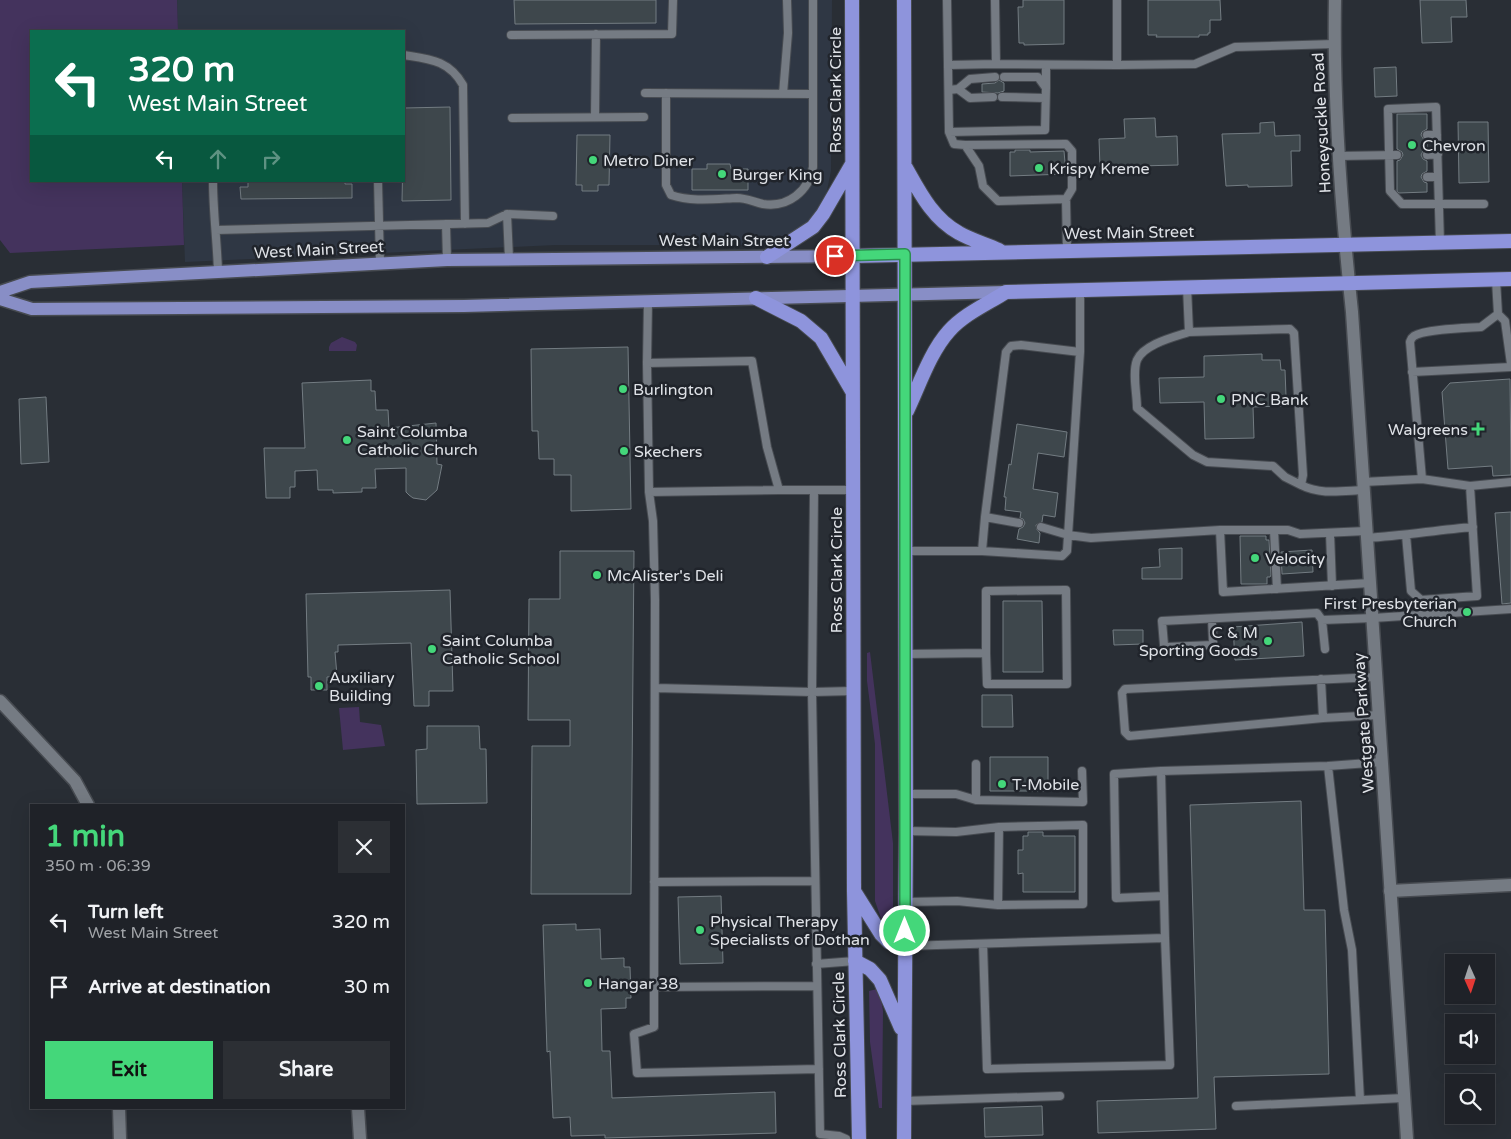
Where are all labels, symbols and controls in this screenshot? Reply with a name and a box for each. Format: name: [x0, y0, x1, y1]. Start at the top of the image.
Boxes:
street label: Ross Clark Circle: [826, 27, 846, 153]
text: 320 m: [128, 49, 235, 91]
icon: left: [45, 50, 110, 115]
street label: Honeysuckle Road: [1308, 52, 1336, 194]
text: West Main Street: [128, 91, 307, 117]
place label: Chevron: [1422, 136, 1486, 156]
marker: Chevron: [1406, 139, 1418, 151]
icon: left: [151, 145, 179, 173]
icon: ahead: [204, 145, 232, 173]
icon: right: [257, 145, 285, 173]
place label: Metro Diner: [603, 151, 695, 171]
marker: Metro Diner: [587, 154, 599, 166]
place label: Krispy Kreme: [1049, 159, 1150, 179]
marker: Krispy Kreme: [1033, 162, 1045, 174]
place label: Burger King: [732, 165, 823, 185]
marker: Burger King: [716, 168, 728, 180]
street label: West Main Street: [1064, 222, 1194, 244]
street label: West Main Street: [659, 231, 789, 251]
pin: [814, 235, 856, 277]
street label: West Main Street: [253, 237, 385, 263]
icon: arrive: [821, 242, 849, 270]
place label: Burlington: [633, 380, 713, 400]
marker: Burlington: [617, 383, 629, 395]
place label: PNC Bank: [1231, 390, 1309, 410]
marker: PNC Bank: [1215, 393, 1227, 405]
place label: Walgreens: [1388, 420, 1468, 440]
place label: Saint Columba Catholic Church: [357, 422, 478, 460]
marker: Walgreens: [1472, 423, 1484, 435]
marker: Saint Columba Catholic Church: [341, 434, 353, 446]
place label: Skechers: [634, 442, 703, 462]
marker: Skechers: [618, 445, 630, 457]
street label: Ross Clark Circle: [827, 507, 847, 633]
place label: Velocity: [1265, 549, 1326, 569]
marker: Velocity: [1249, 552, 1261, 564]
place label: McAlister's Deli: [607, 566, 724, 586]
marker: McAlister's Deli: [591, 569, 603, 581]
place label: First Presbyterian Church: [1323, 594, 1457, 632]
marker: First Presbyterian Church: [1461, 606, 1473, 618]
place label: C & M Sporting Goods: [1139, 623, 1258, 661]
place label: Saint Columba Catholic School: [442, 631, 560, 669]
marker: C & M Sporting Goods: [1262, 635, 1274, 647]
marker: Saint Columba Catholic School: [426, 643, 438, 655]
street label: Westgate Parkway: [1349, 652, 1379, 794]
place label: Auxiliary Building: [329, 668, 395, 706]
marker: Auxiliary Building: [313, 680, 325, 692]
place label: T-Mobile: [1012, 775, 1079, 795]
marker: T-Mobile: [996, 778, 1008, 790]
text: 1 min: [45, 818, 125, 855]
button: close: [338, 821, 390, 873]
text: 350 m · 06:39: [45, 856, 151, 876]
text: Turn left: [88, 901, 164, 923]
position arrow: [878, 904, 930, 956]
icon: left: [45, 908, 73, 936]
text: 320 m: [332, 911, 390, 933]
place label: Physical Therapy Specialists of Dothan: [710, 912, 870, 950]
text: West Main Street: [88, 923, 218, 943]
marker: Physical Therapy Specialists of Dothan: [694, 924, 706, 936]
north arrow: [1445, 954, 1495, 1004]
map controls: [1445, 954, 1495, 1124]
street label: Ross Clark Circle: [829, 972, 851, 1098]
icon: arrive: [45, 973, 73, 1001]
place label: Hangar 38: [598, 974, 678, 994]
text: Arrive at destination: [88, 976, 271, 998]
text: 30 m: [344, 976, 390, 998]
marker: Hangar 38: [582, 977, 594, 989]
button: sound: [1445, 1014, 1495, 1064]
button: Exit: [45, 1041, 213, 1099]
button: Share: [223, 1041, 390, 1099]
button: search: [1445, 1074, 1495, 1124]

